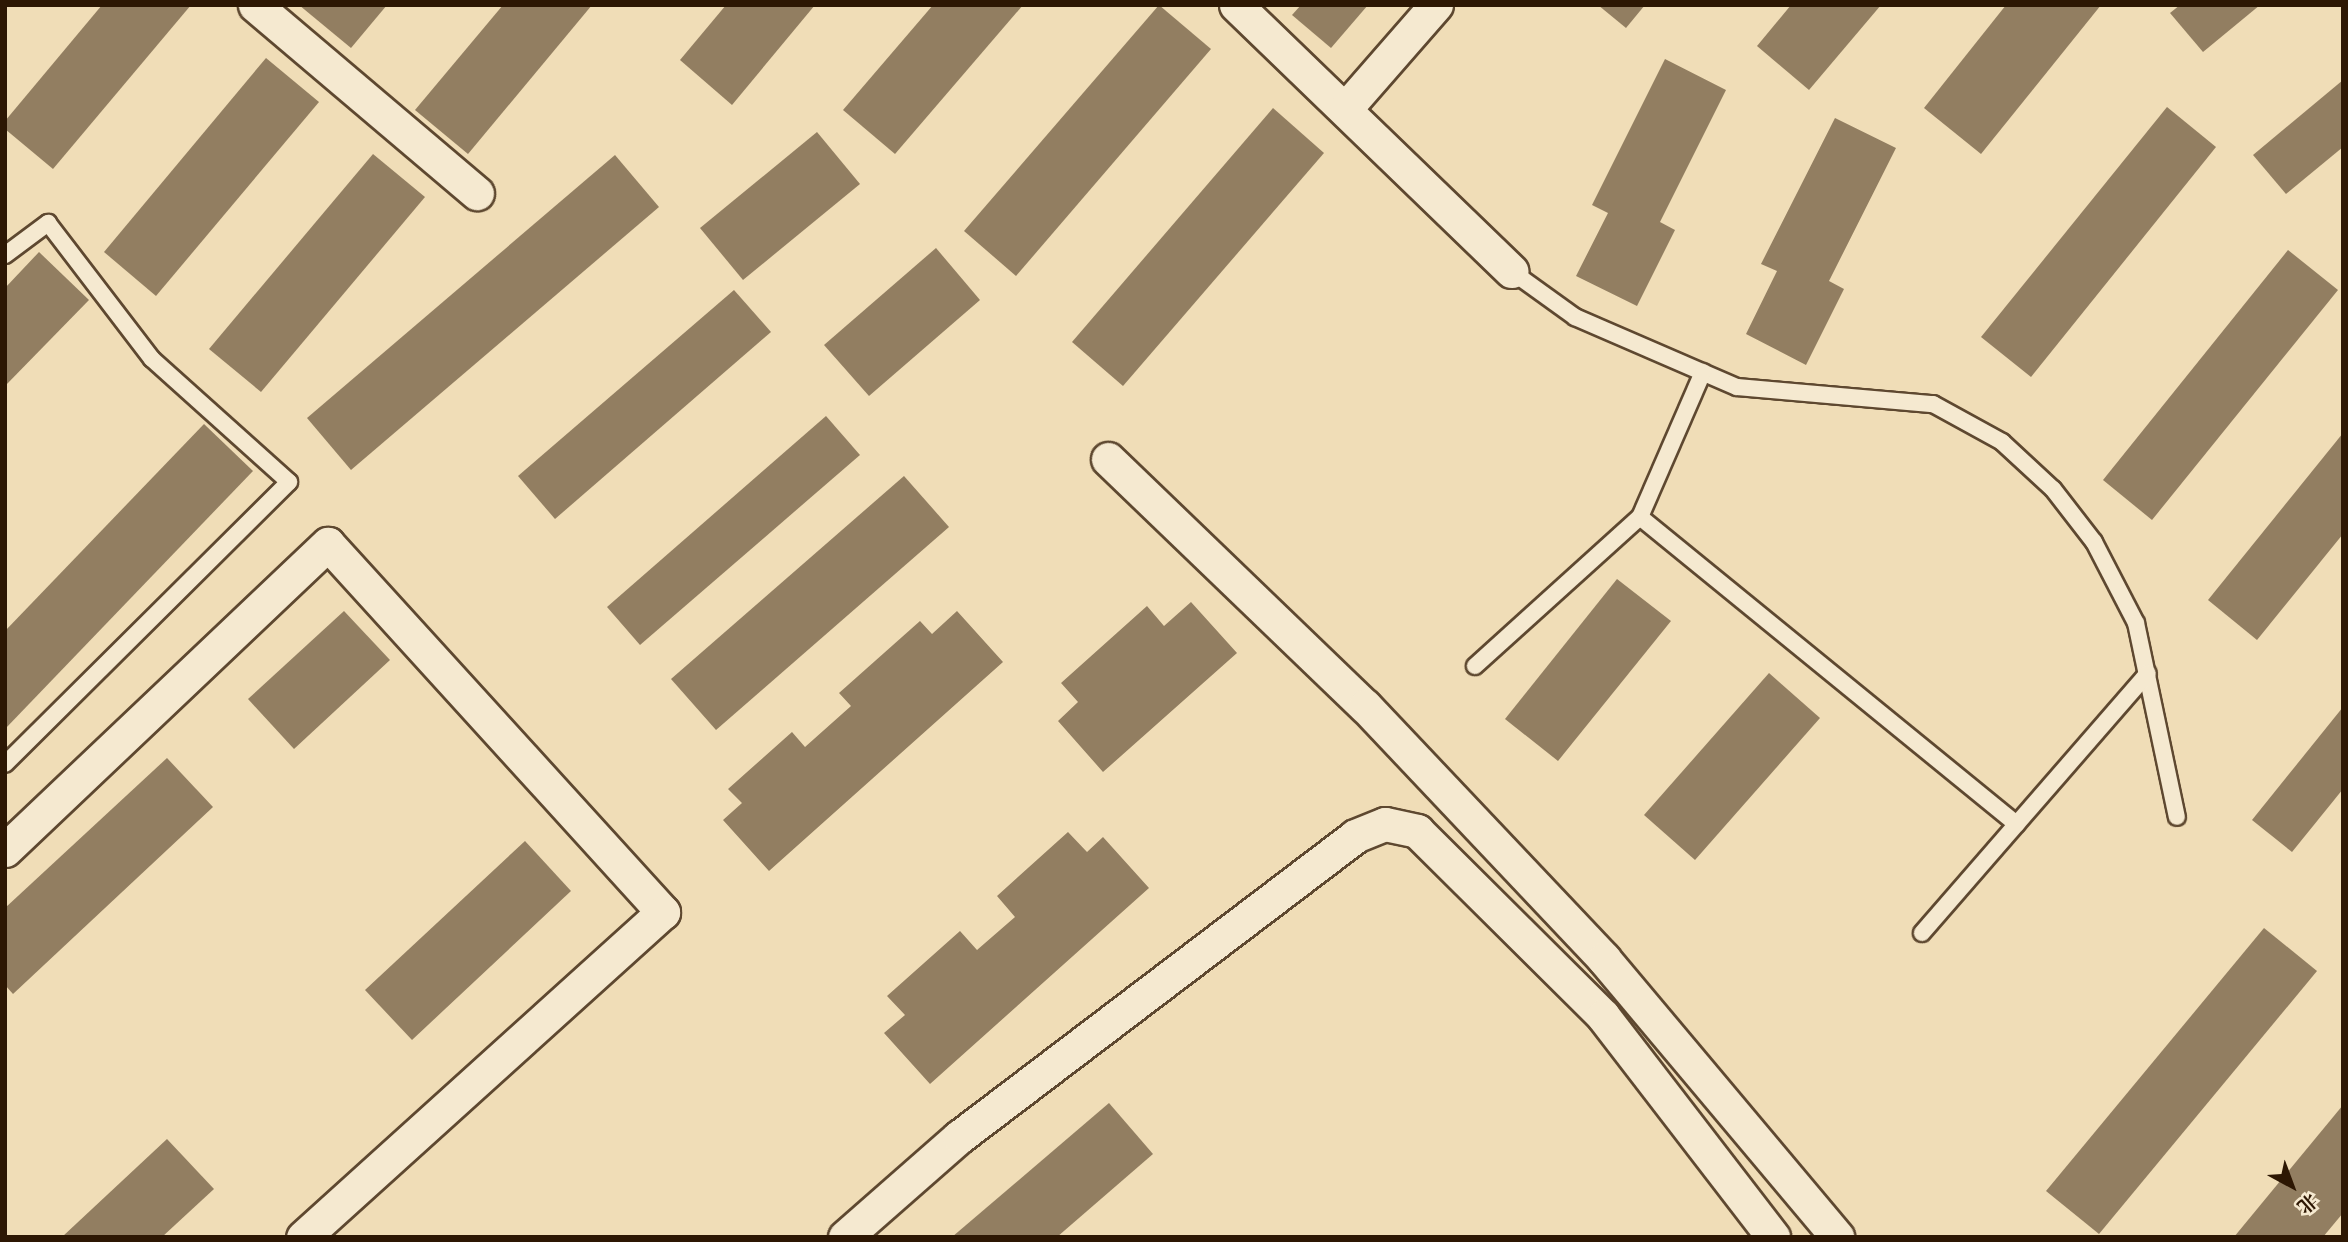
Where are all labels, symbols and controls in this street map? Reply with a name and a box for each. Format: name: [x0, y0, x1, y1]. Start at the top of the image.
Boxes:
north arrow: [2257, 1151, 2327, 1221]
text: 北: [2290, 1186, 2322, 1219]

